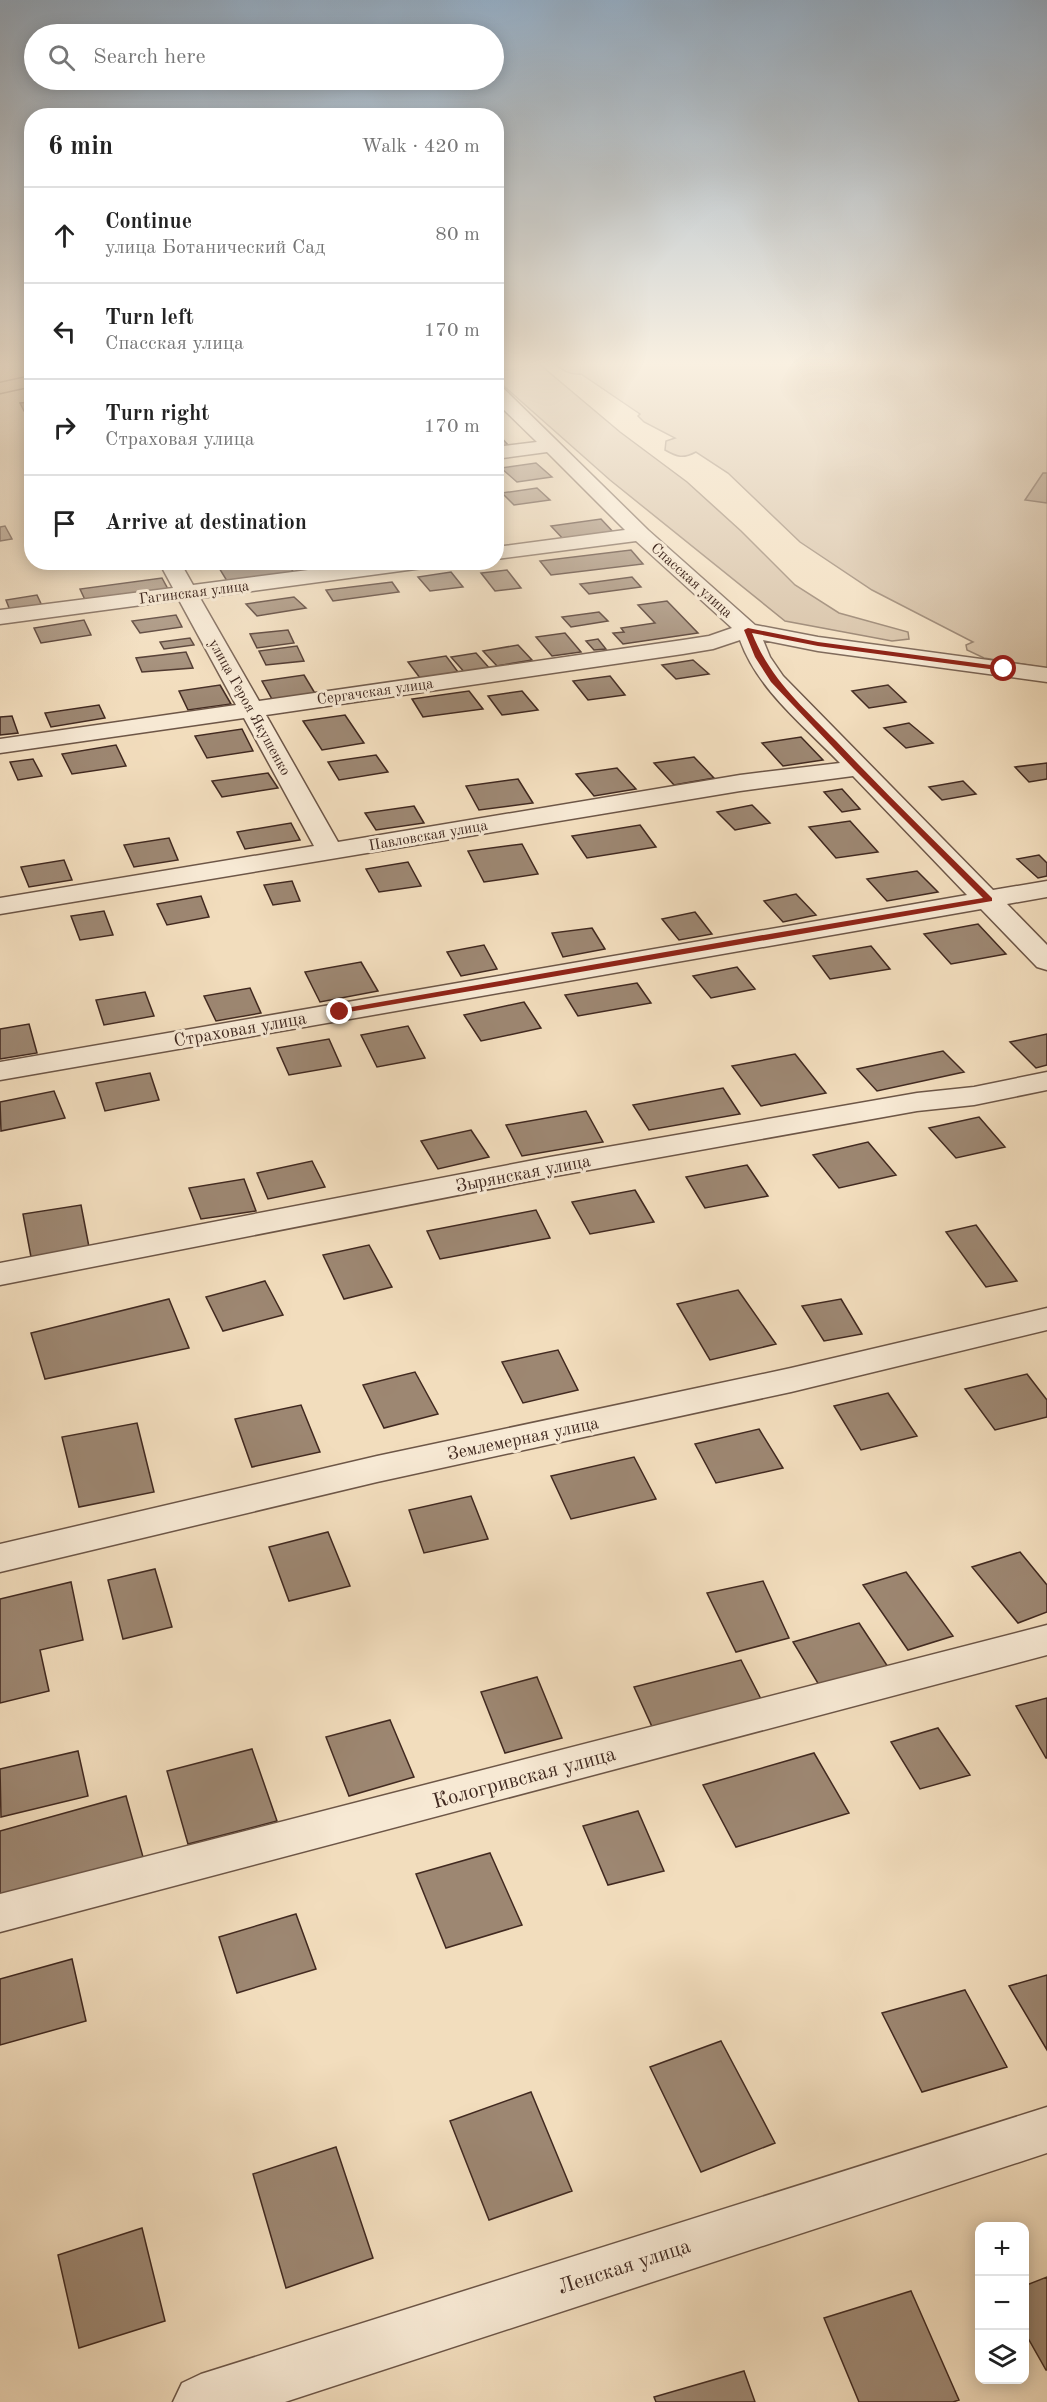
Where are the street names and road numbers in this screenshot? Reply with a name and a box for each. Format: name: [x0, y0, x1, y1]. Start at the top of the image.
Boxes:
street label: Спасская улица: [647, 541, 735, 622]
street label: Гагинская улица: [138, 579, 251, 608]
street label: улица Героя Якушенко: [205, 637, 292, 779]
street label: Сергачская улица: [316, 677, 435, 708]
street label: Павловская улица: [368, 819, 489, 854]
street label: Страховая улица: [172, 1009, 308, 1051]
street label: Зырянская улица: [454, 1152, 592, 1196]
street label: Землемерная улица: [446, 1414, 601, 1464]
street label: Кологривская улица: [431, 1744, 618, 1813]
street label: Ленская улица: [556, 2236, 693, 2299]

